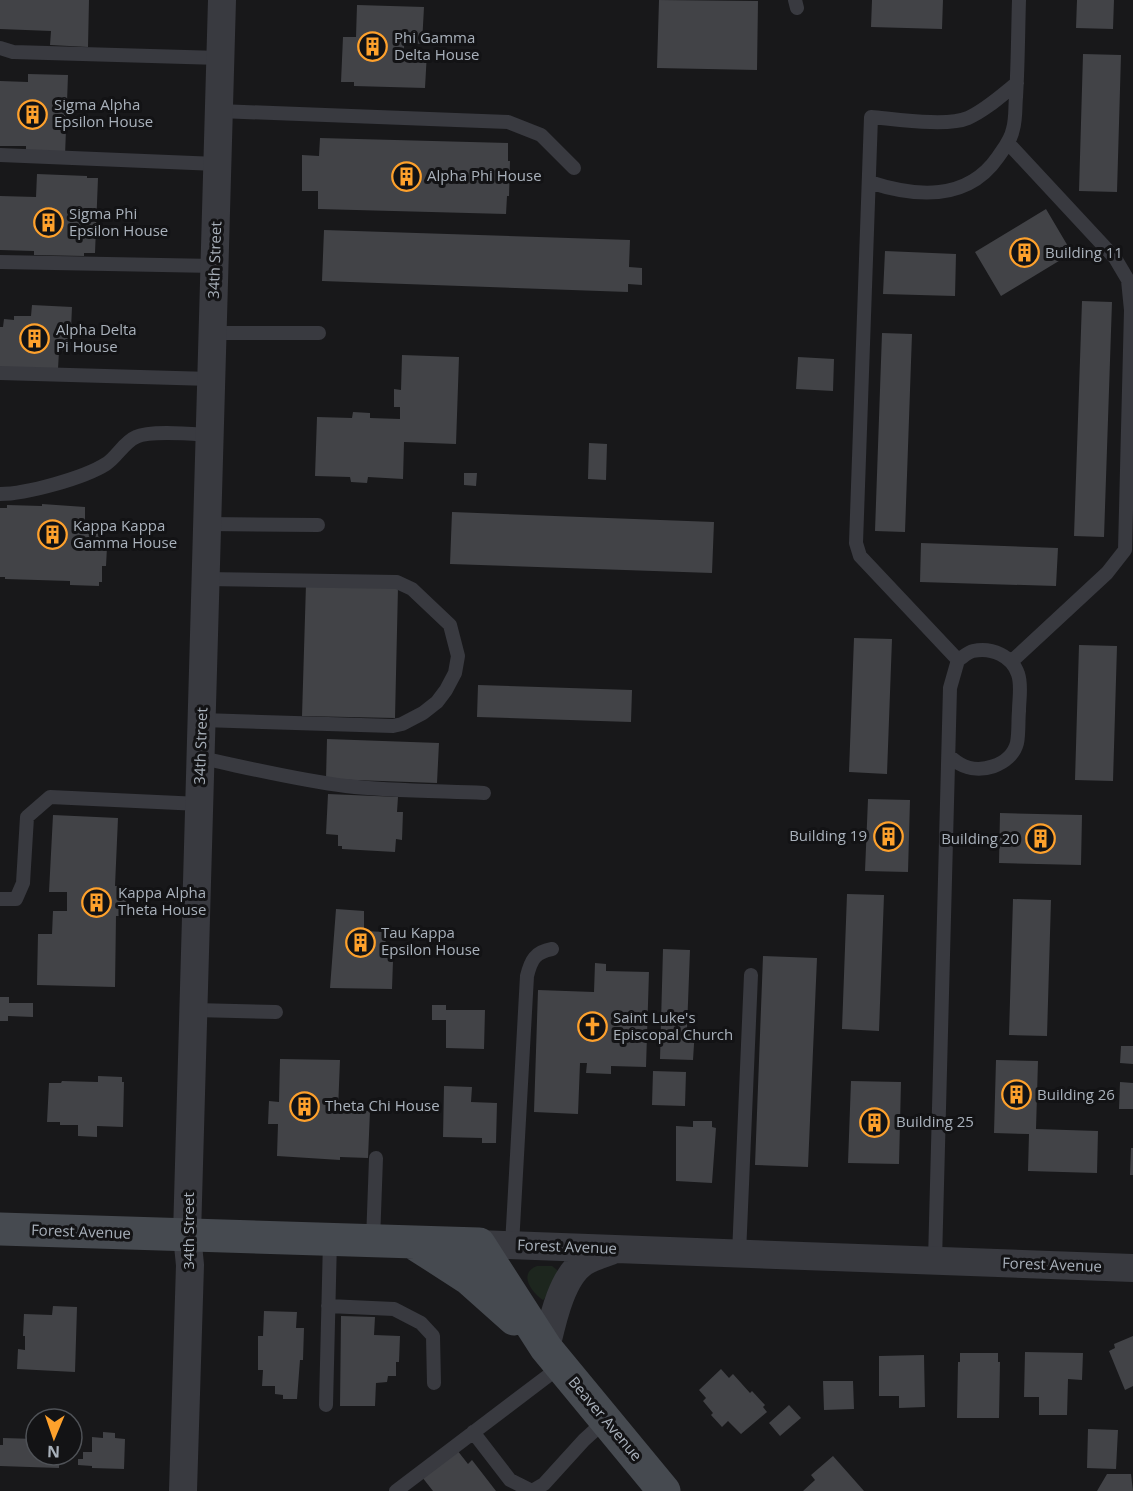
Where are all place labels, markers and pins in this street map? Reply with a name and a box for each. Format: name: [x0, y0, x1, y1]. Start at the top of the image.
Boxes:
place label: Phi Gamma Delta House: [394, 27, 480, 64]
building icon: Phi Gamma Delta House: [357, 31, 389, 63]
place label: Sigma Alpha Epsilon House: [54, 94, 153, 131]
building icon: Sigma Alpha Epsilon House: [17, 98, 49, 130]
building icon: Alpha Phi House: [390, 160, 422, 192]
place label: Alpha Phi House: [427, 165, 542, 185]
place label: Sigma Phi Epsilon House: [69, 203, 168, 240]
building icon: Sigma Phi Epsilon House: [32, 207, 64, 239]
building icon: Building 11: [1008, 237, 1040, 269]
place label: Building 11: [1045, 242, 1123, 262]
place label: Alpha Delta Pi House: [56, 319, 137, 356]
building icon: Alpha Delta Pi House: [19, 323, 51, 355]
place label: Kappa Kappa Gamma House: [73, 515, 177, 552]
building icon: Kappa Kappa Gamma House: [36, 519, 68, 551]
building icon: Building 19: [872, 820, 904, 852]
building icon: Building 20: [1024, 823, 1056, 855]
place label: Building 19: [789, 825, 867, 845]
place label: Building 20: [941, 828, 1019, 848]
place label: Kappa Alpha Theta House: [118, 882, 206, 919]
building icon: Kappa Alpha Theta House: [81, 886, 113, 918]
place label: Tau Kappa Epsilon House: [381, 922, 480, 959]
building icon: Tau Kappa Epsilon House: [344, 926, 376, 958]
place label: Saint Luke's Episcopal Church: [613, 1007, 733, 1044]
church icon: Saint Luke's Episcopal Church: [576, 1011, 608, 1043]
building icon: Building 26: [1000, 1079, 1032, 1111]
place label: Building 26: [1037, 1084, 1115, 1104]
building icon: Theta Chi House: [288, 1090, 320, 1122]
place label: Theta Chi House: [325, 1095, 440, 1115]
building icon: Building 25: [859, 1106, 891, 1138]
place label: Building 25: [896, 1111, 974, 1131]

